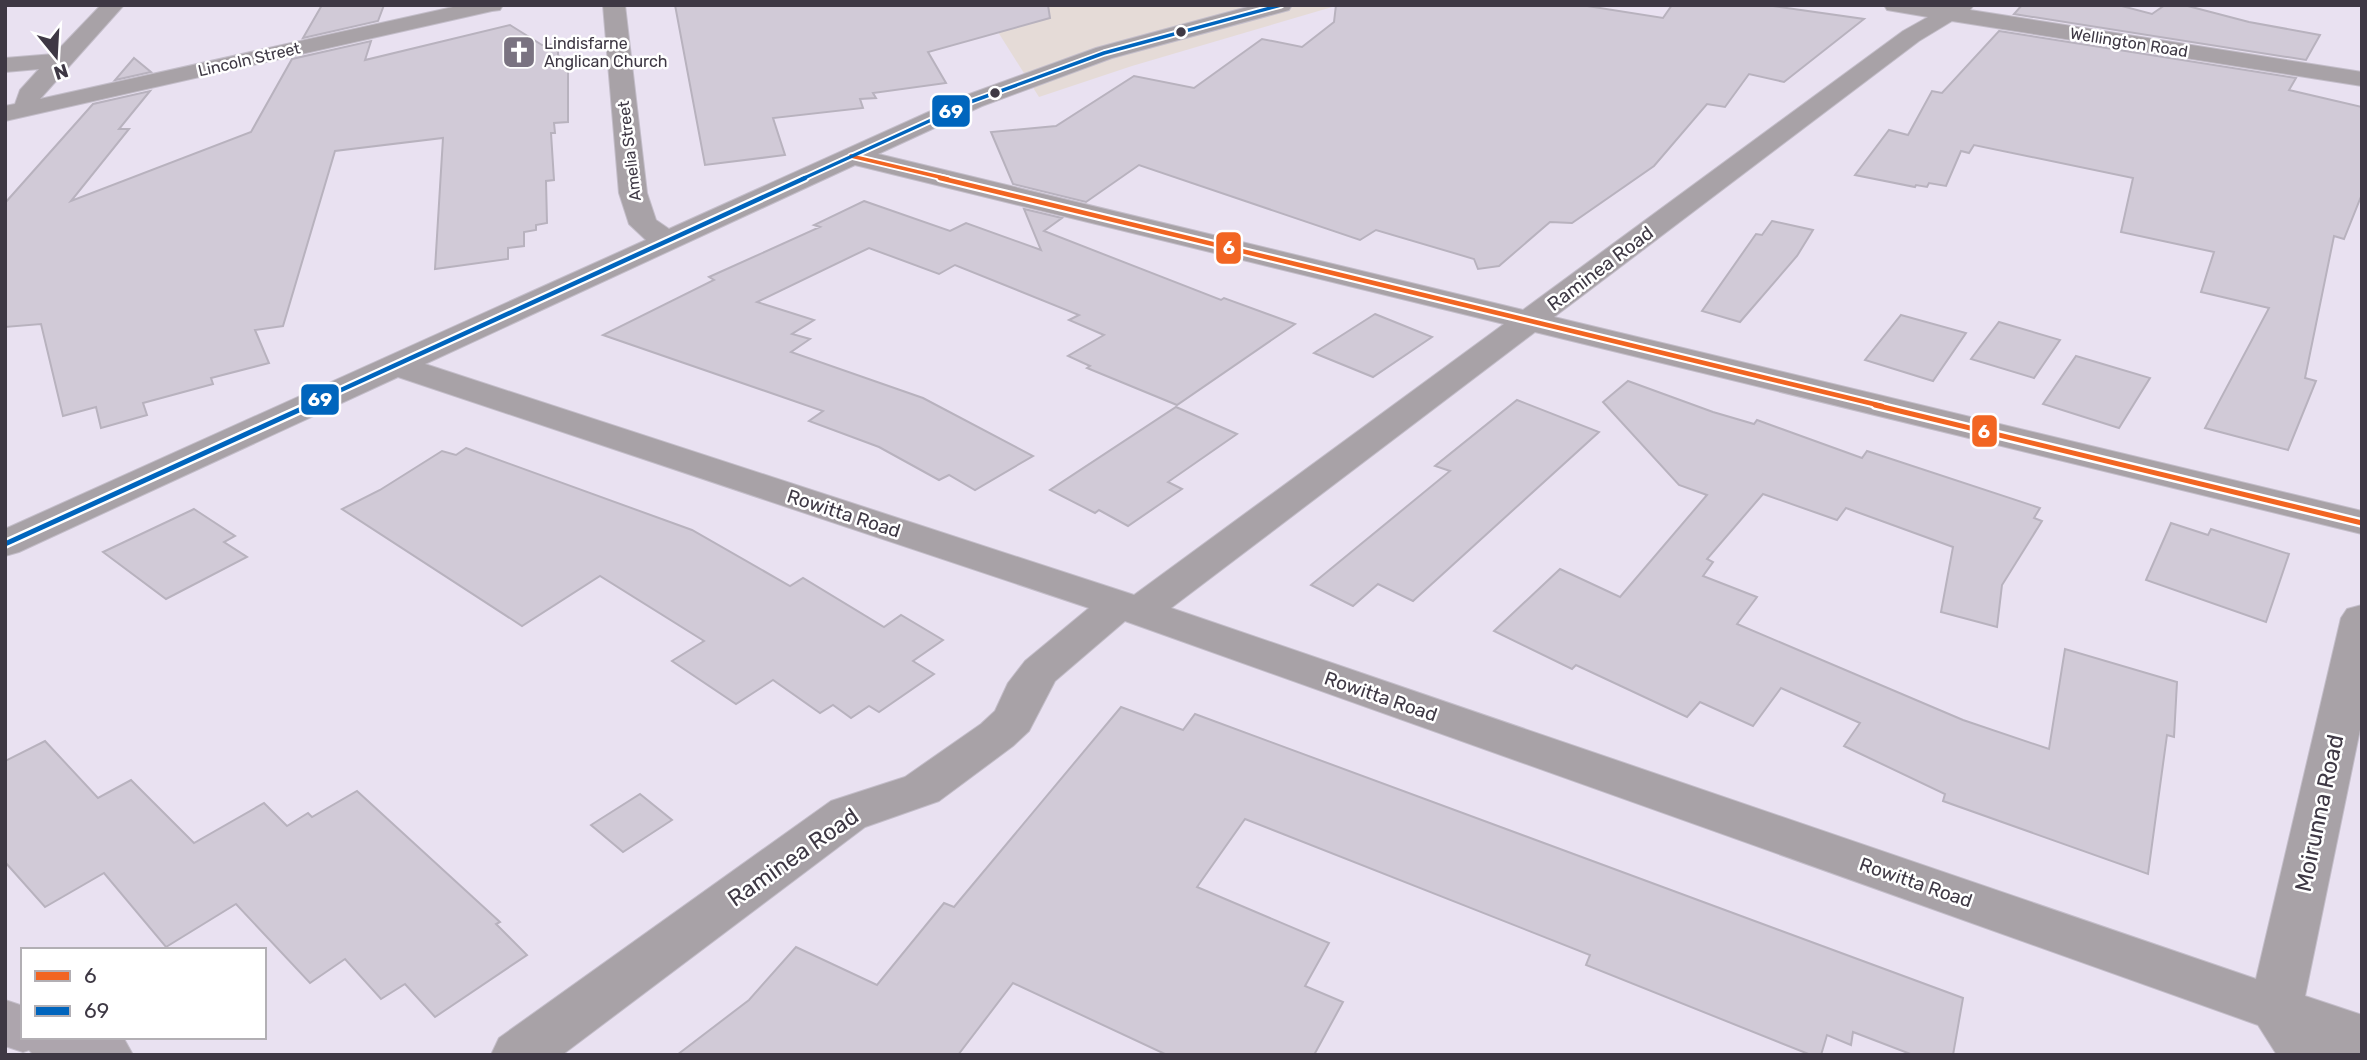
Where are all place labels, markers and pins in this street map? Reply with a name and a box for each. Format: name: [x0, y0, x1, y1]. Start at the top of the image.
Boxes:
unlabelled marker: [1174, 25, 1188, 39]
church icon: Lindisfarne Anglican Church: [500, 33, 538, 71]
place label: Lindisfarne Anglican Church: [544, 34, 668, 71]
unlabelled marker: [988, 86, 1002, 100]

